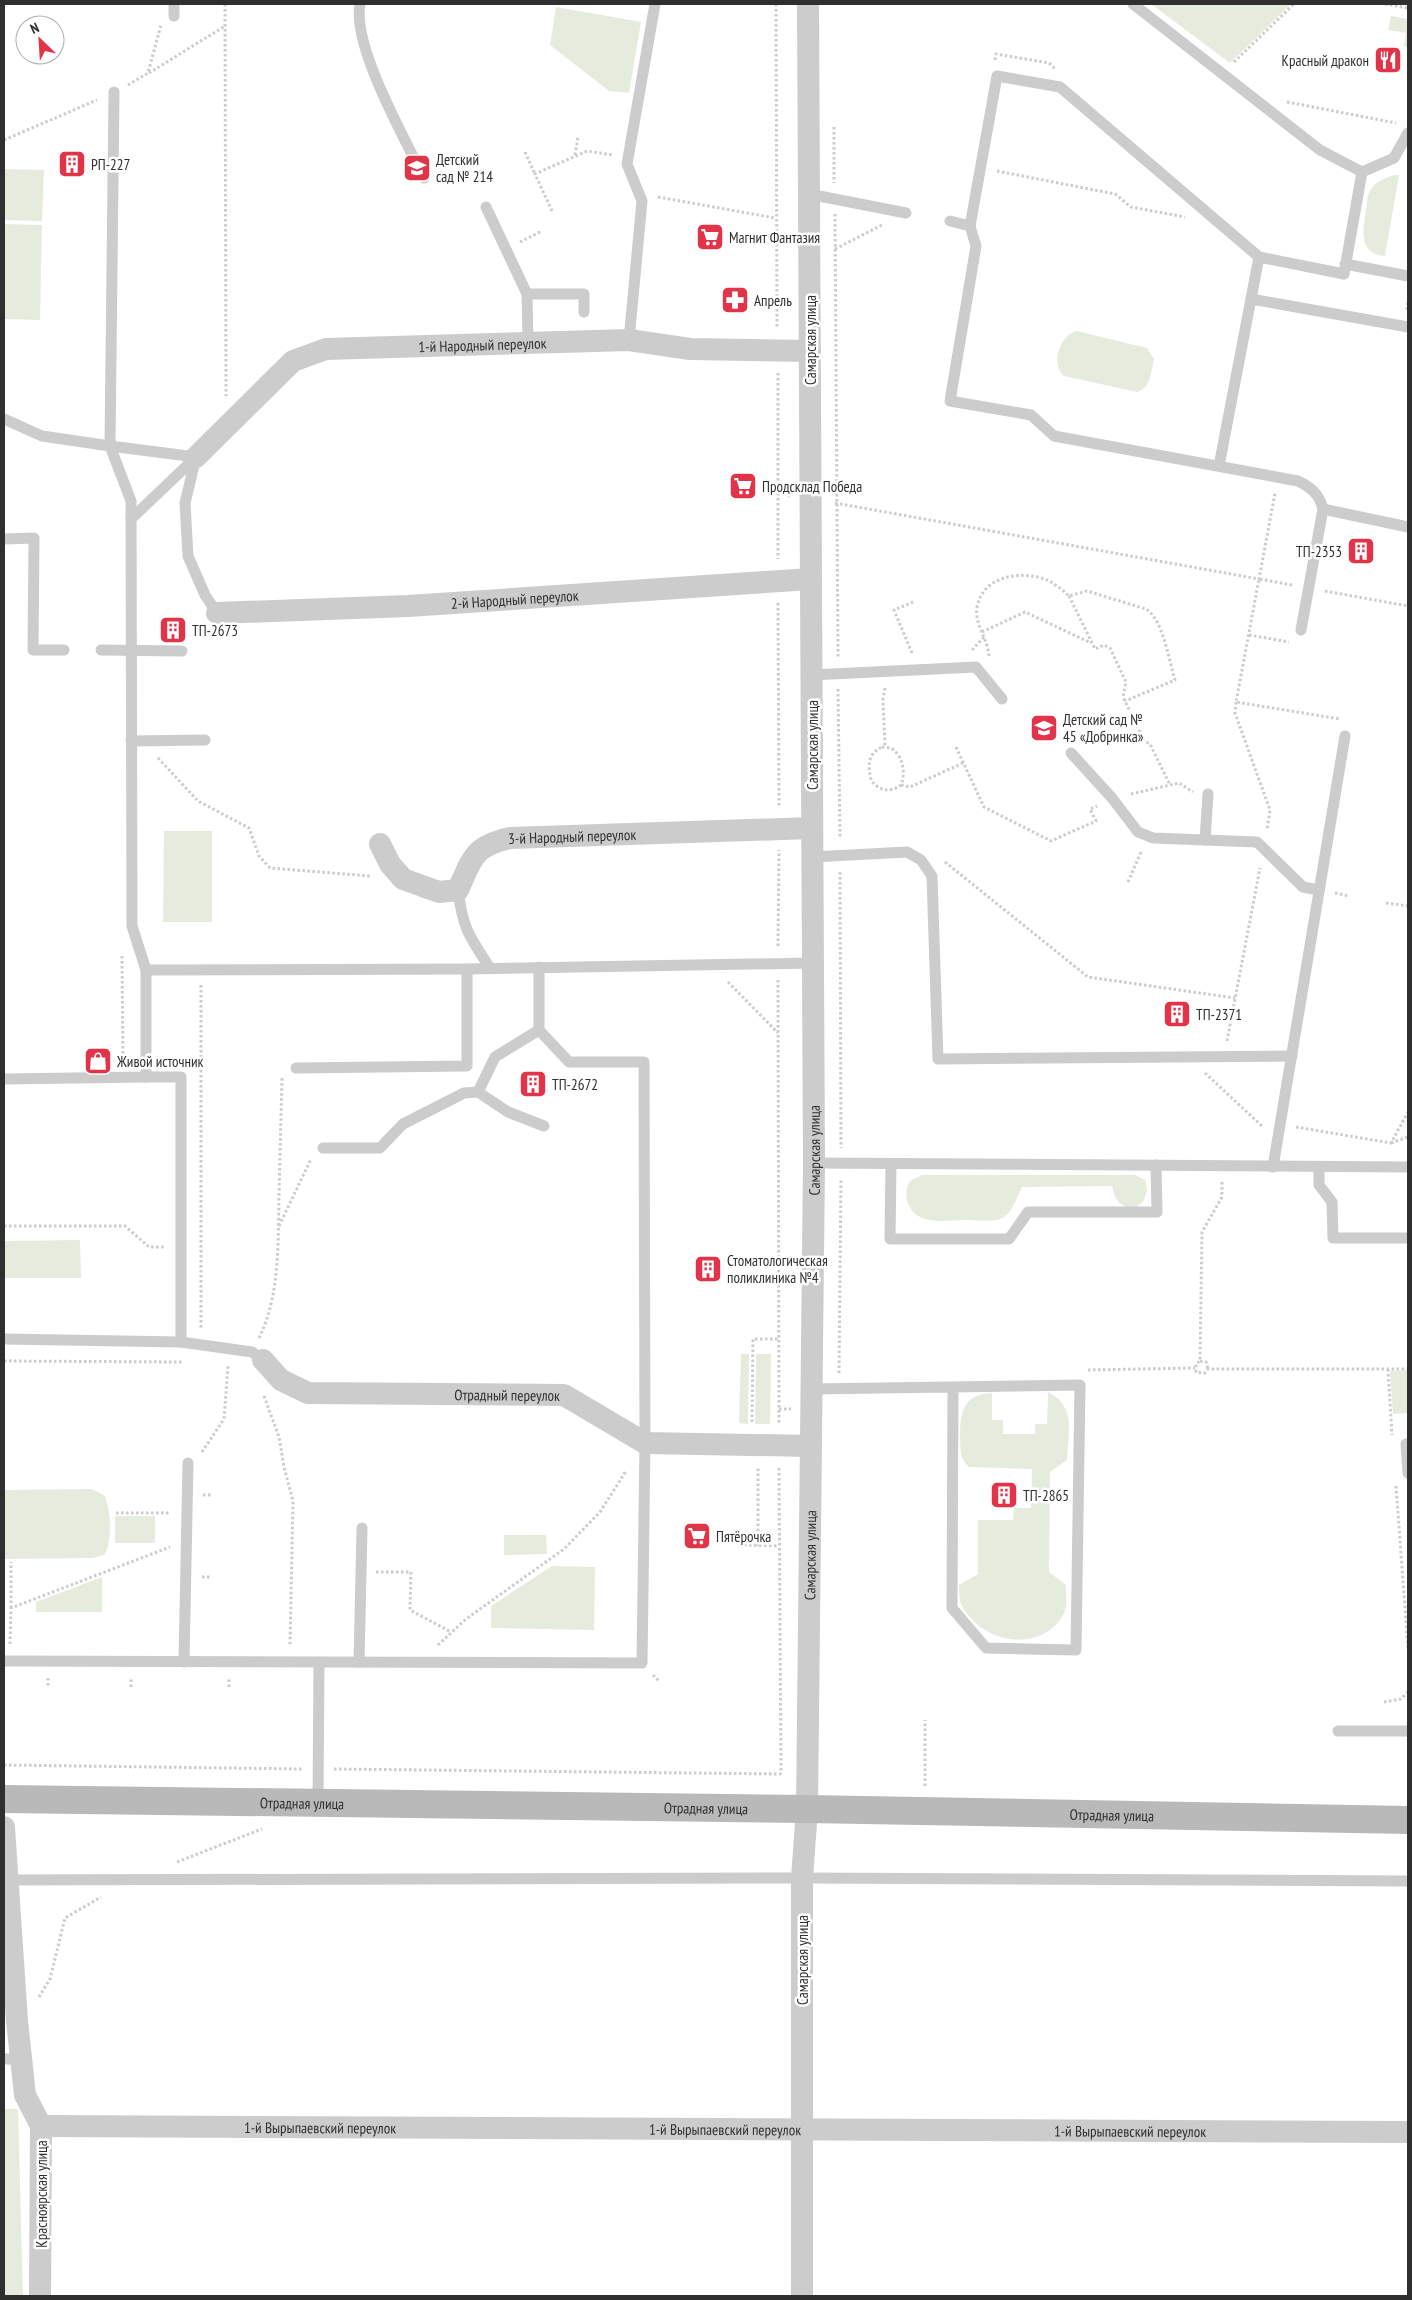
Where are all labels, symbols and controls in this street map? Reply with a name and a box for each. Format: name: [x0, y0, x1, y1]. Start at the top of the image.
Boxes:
north arrow: [15, 15, 65, 65]
text: N: [27, 18, 42, 38]
restaurant icon: Красный дракон: [1373, 45, 1403, 75]
place label: Красный дракон: [1282, 51, 1369, 70]
building icon: РП-227: [57, 149, 87, 179]
place label: Детский сад № 214: [436, 150, 493, 186]
school or university icon: Детский сад № 214: [402, 153, 432, 183]
place label: РП-227: [91, 155, 130, 174]
supermarket icon: Магнит Фантазия: [695, 222, 725, 252]
place label: Магнит Фантазия: [729, 228, 820, 247]
pharmacy icon: Апрель: [720, 285, 750, 315]
place label: Апрель: [754, 291, 792, 310]
street label: Самарская улица: [801, 295, 820, 385]
street label: 1-й Народный переулок: [418, 333, 547, 356]
supermarket icon: Продсклад Победа: [728, 471, 758, 501]
place label: Продсклад Победа: [762, 477, 862, 496]
building icon: ТП-2353: [1346, 536, 1376, 566]
place label: ТП-2353: [1296, 542, 1342, 561]
street label: 2-й Народный переулок: [450, 585, 579, 613]
building icon: ТП-2673: [158, 615, 188, 645]
place label: ТП-2673: [192, 621, 238, 640]
street label: Самарская улица: [803, 700, 822, 790]
place label: Детский сад № 45 «Добринка»: [1063, 710, 1144, 746]
school or university icon: Детский сад № 45 «Добринка»: [1029, 713, 1059, 743]
street label: 3-й Народный переулок: [508, 824, 637, 848]
building icon: ТП-2371: [1162, 999, 1192, 1029]
place label: ТП-2371: [1196, 1005, 1242, 1024]
shop icon: Живой источник: [83, 1046, 113, 1076]
place label: Живой источник: [116, 1052, 204, 1071]
building icon: ТП-2672: [518, 1069, 548, 1099]
place label: ТП-2672: [552, 1075, 598, 1094]
street label: Самарская улица: [804, 1105, 824, 1195]
place label: Стоматологическая поликлиника №4: [727, 1251, 828, 1287]
building icon: Стоматологическая поликлиника №4: [693, 1254, 723, 1284]
street label: Отрадный переулок: [454, 1385, 560, 1404]
building icon: ТП-2865: [989, 1480, 1019, 1510]
place label: ТП-2865: [1023, 1486, 1069, 1505]
street label: Самарская улица: [800, 1510, 820, 1600]
supermarket icon: Пятёрочка: [682, 1521, 712, 1551]
place label: Пятёрочка: [716, 1527, 771, 1546]
street label: Отрадная улица: [260, 1793, 344, 1813]
street label: Отрадная улица: [664, 1798, 748, 1818]
street label: Отрадная улица: [1069, 1804, 1154, 1825]
street label: Самарская улица: [793, 1915, 812, 2005]
street label: 1-й Вырыпаевский переулок: [244, 2117, 396, 2137]
street label: 1-й Вырыпаевский переулок: [649, 2119, 801, 2139]
street label: 1-й Вырыпаевский переулок: [1054, 2121, 1206, 2141]
street label: Красноярская улица: [32, 2140, 51, 2248]

